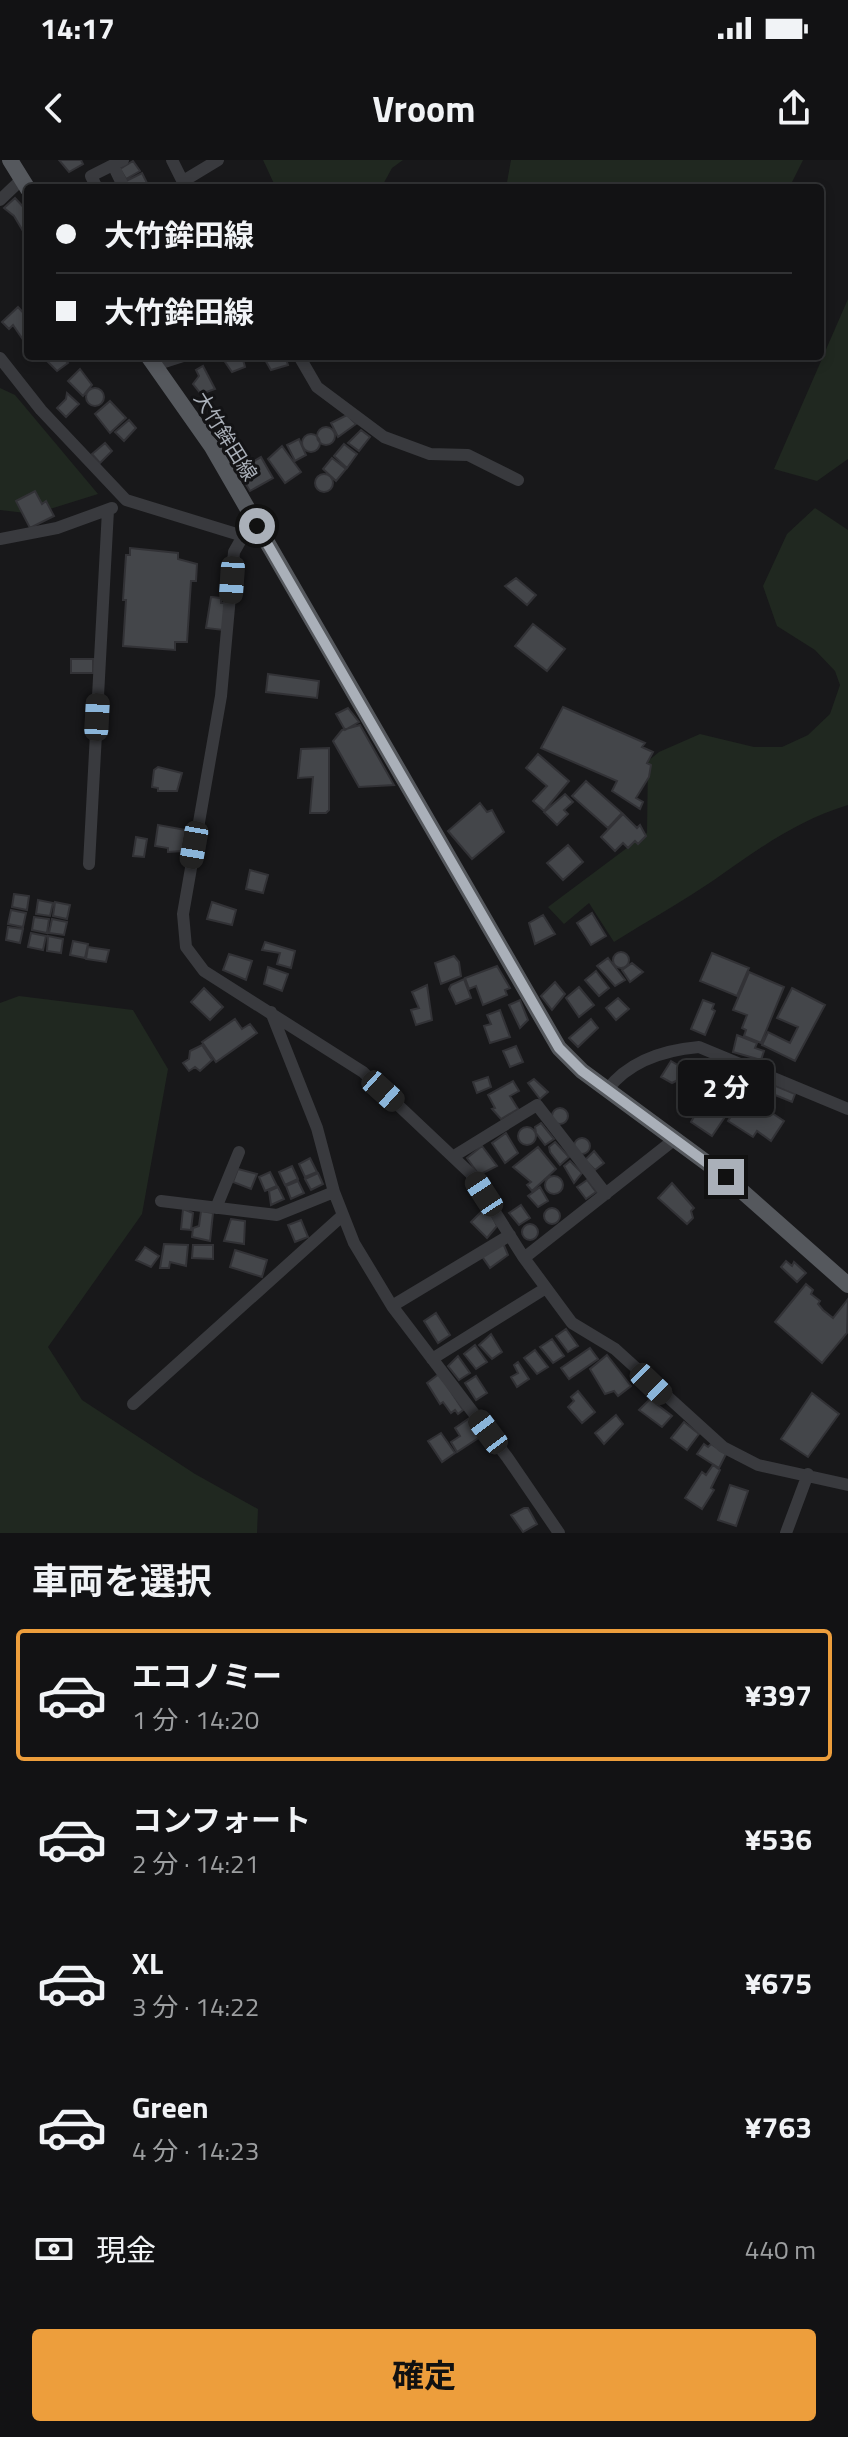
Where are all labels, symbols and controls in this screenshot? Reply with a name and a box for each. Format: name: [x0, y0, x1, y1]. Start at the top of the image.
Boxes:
text: 14:17: [40, 5, 115, 51]
text: Vroom: [373, 81, 475, 136]
icon: back: [32, 86, 76, 130]
icon: share: [772, 86, 816, 130]
text: 大竹鉾田線: [104, 212, 254, 258]
text: 大竹鉾田線: [104, 289, 254, 335]
street label: 大竹鉾田線: [186, 385, 266, 487]
route start: [239, 508, 275, 544]
car: [218, 555, 246, 605]
car: [84, 692, 110, 742]
car: [178, 819, 210, 871]
callout: 2 分: [678, 1061, 774, 1117]
car: [357, 1066, 409, 1116]
text: 2 分: [703, 1068, 749, 1107]
route end: [708, 1159, 744, 1195]
car: [461, 1167, 507, 1221]
car: [625, 1359, 677, 1409]
car: [464, 1406, 512, 1458]
text: 車両を選択: [32, 1553, 212, 1608]
text: エコノミー: [132, 1653, 282, 1699]
icon: car: [36, 1659, 108, 1731]
text: ¥397: [745, 1672, 812, 1718]
text: 1 分 · 14:20: [132, 1700, 259, 1739]
text: コンフォート: [132, 1797, 311, 1843]
icon: car: [36, 1803, 108, 1875]
text: ¥536: [745, 1816, 812, 1862]
text: 2 分 · 14:21: [132, 1844, 259, 1883]
text: XL: [132, 1940, 163, 1986]
icon: car: [36, 1947, 108, 2019]
text: ¥675: [745, 1960, 812, 2006]
text: 3 分 · 14:22: [132, 1987, 259, 2026]
text: Green: [132, 2084, 209, 2130]
icon: car: [36, 2091, 108, 2163]
text: ¥763: [745, 2104, 812, 2150]
text: 4 分 · 14:23: [132, 2131, 259, 2170]
icon: cash: [32, 2227, 76, 2271]
text: 現金: [96, 2227, 156, 2273]
text: 440 m: [745, 2230, 816, 2269]
button: 確定: [32, 2329, 816, 2421]

